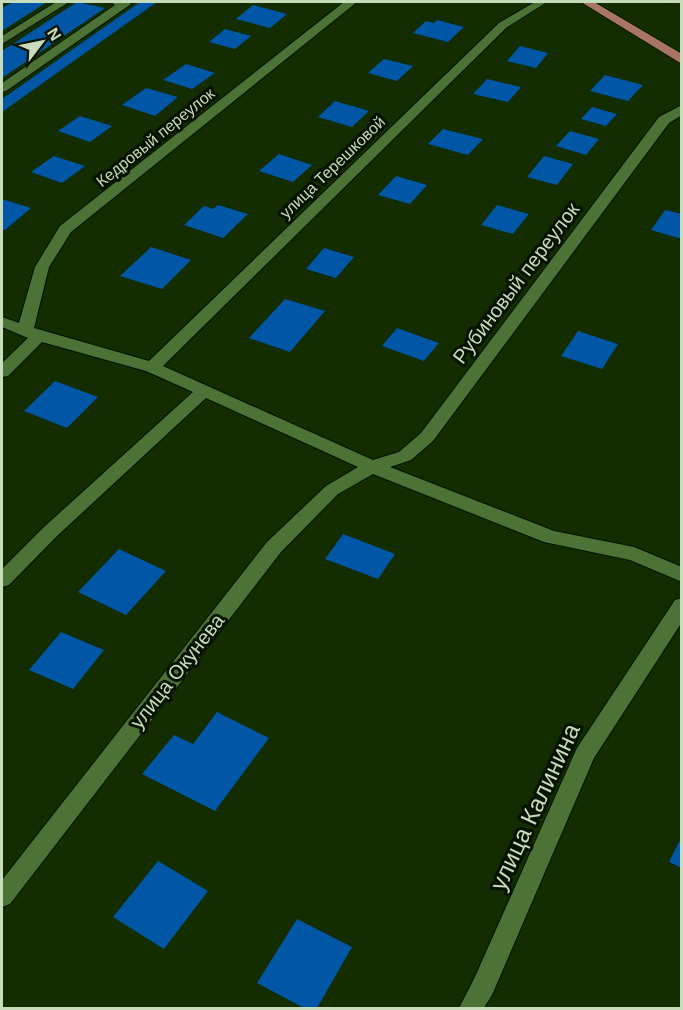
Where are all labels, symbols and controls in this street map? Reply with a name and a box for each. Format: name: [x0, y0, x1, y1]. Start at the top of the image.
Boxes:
north arrow: [12, 12, 72, 72]
text: N: [44, 25, 65, 44]
street label: Кедровый переулок: [93, 84, 218, 190]
street label: улица Терешковой: [276, 113, 388, 222]
street label: Рубиновый переулок: [448, 198, 584, 368]
street label: улица Окунева: [126, 609, 229, 732]
street label: улица Калинина: [484, 719, 585, 894]

